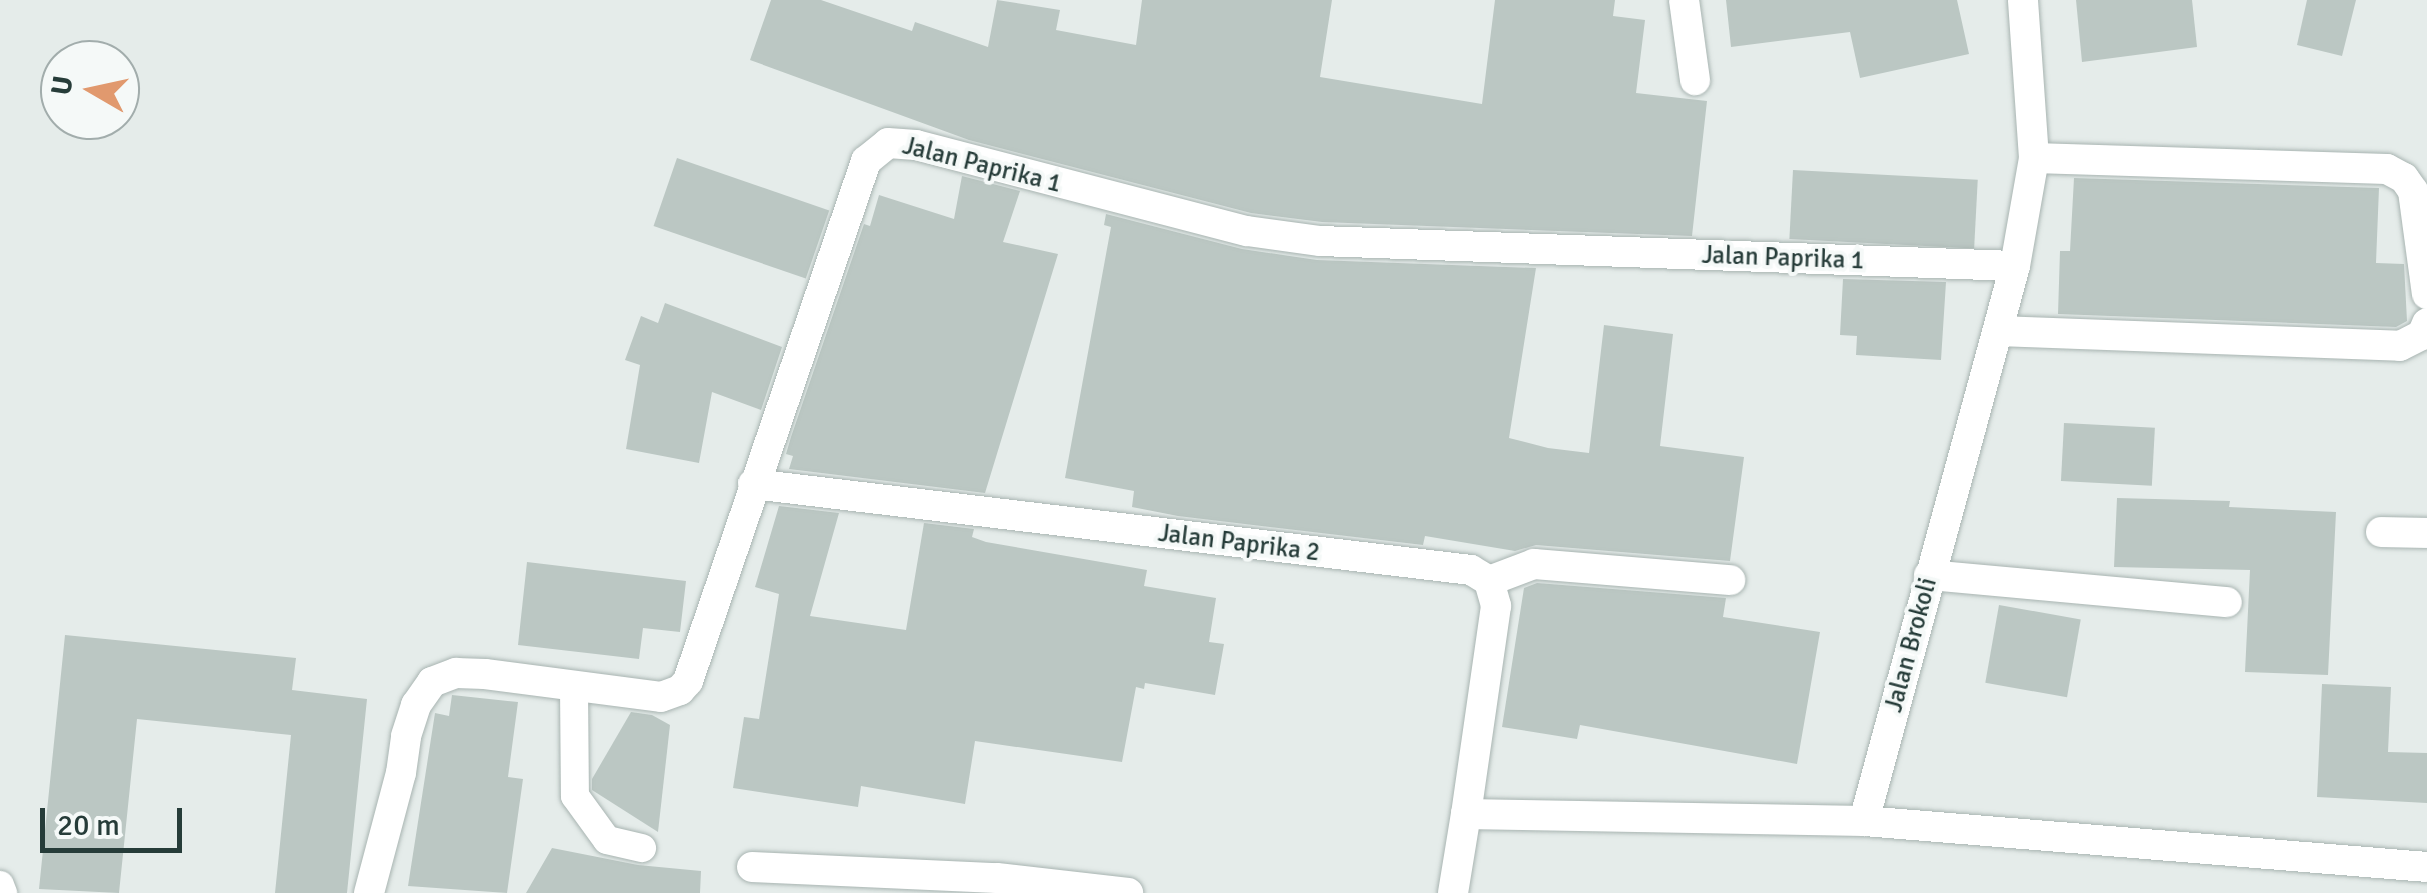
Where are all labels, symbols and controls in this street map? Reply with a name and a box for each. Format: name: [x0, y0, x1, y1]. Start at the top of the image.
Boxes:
north arrow: [40, 40, 140, 140]
text: U: [44, 74, 81, 98]
street label: Jalan Paprika 1: [899, 131, 1065, 199]
street label: Jalan Paprika 1: [1701, 240, 1865, 276]
street label: Jalan Paprika 2: [1156, 518, 1322, 568]
street label: Jalan Brokoli: [1879, 574, 1943, 716]
scale bar: [45, 788, 188, 850]
text: 20 m: [57, 807, 120, 844]

